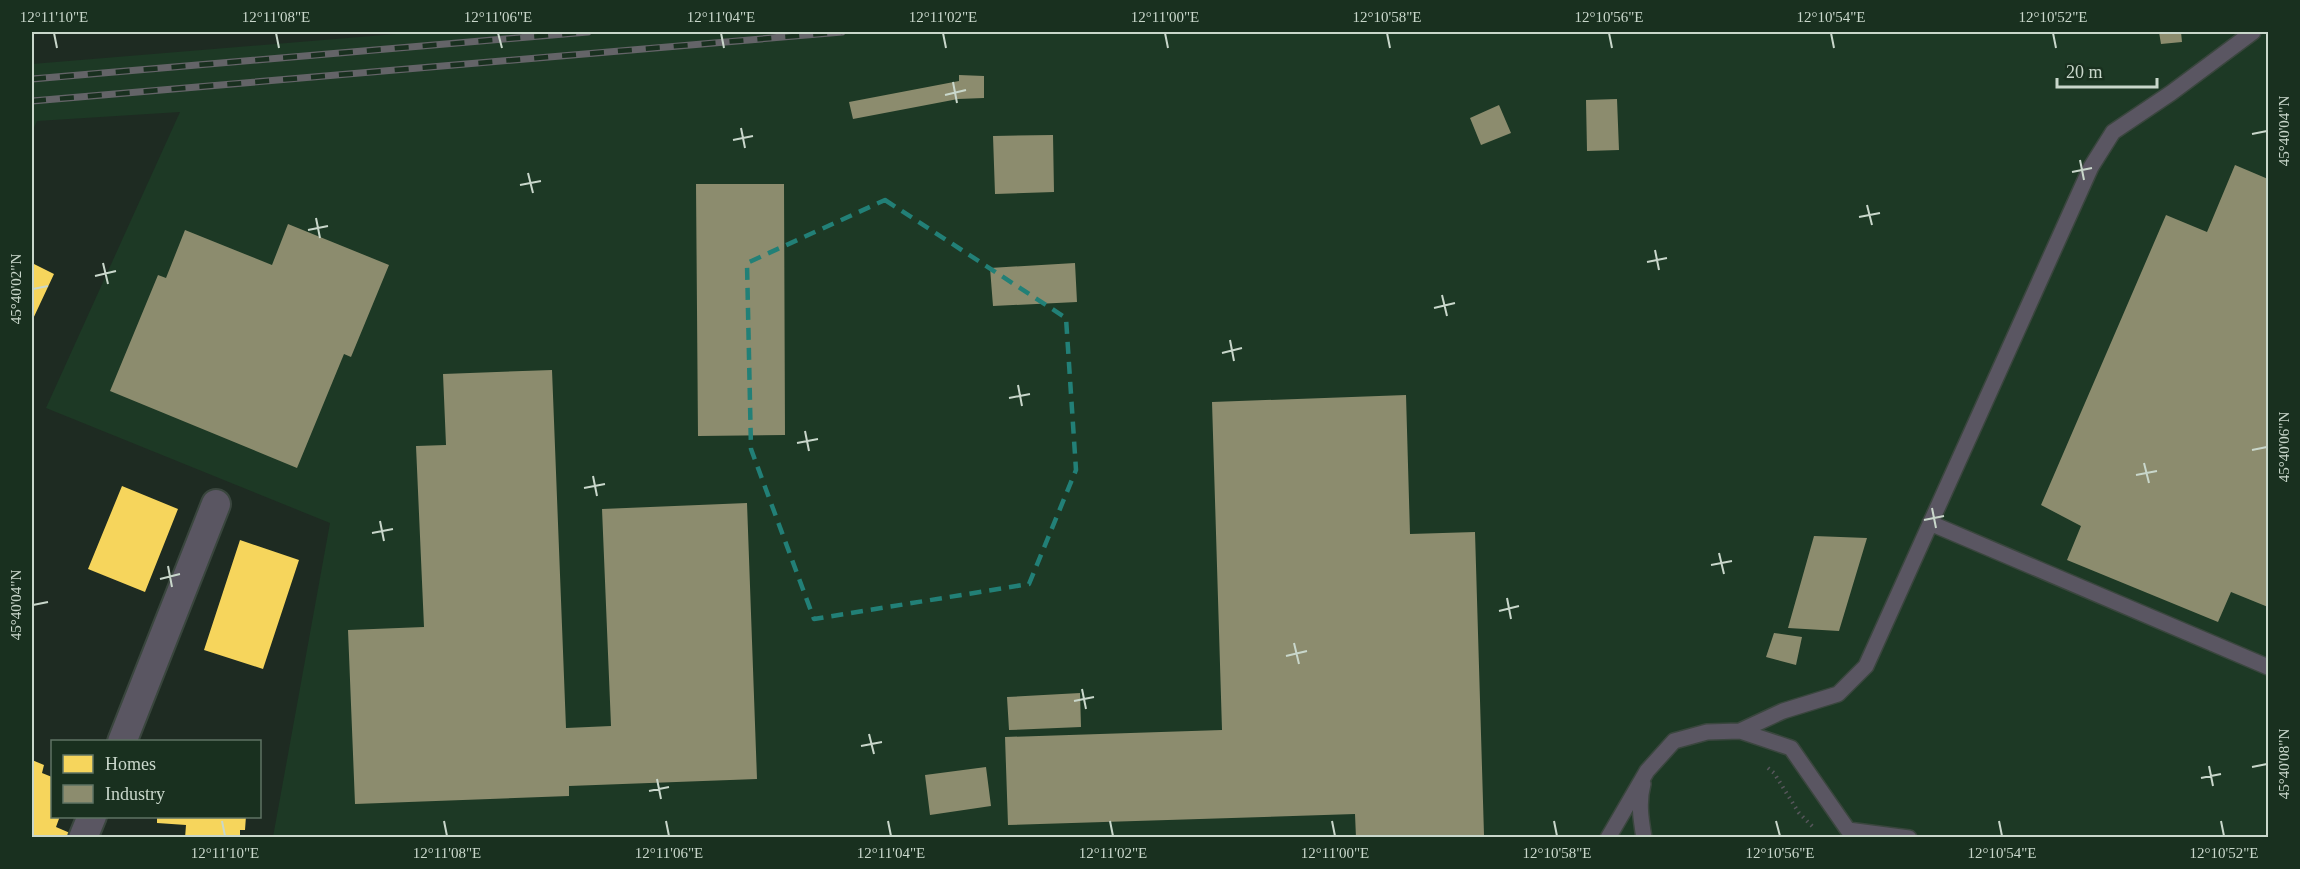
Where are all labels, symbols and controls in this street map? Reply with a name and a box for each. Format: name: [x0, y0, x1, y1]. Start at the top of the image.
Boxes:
text: 12°11'10"E: [20, 9, 88, 25]
text: 12°11'08"E: [242, 9, 310, 25]
text: 12°11'06"E: [464, 9, 532, 25]
text: 12°11'04"E: [687, 9, 755, 25]
text: 12°11'02"E: [909, 9, 977, 25]
text: 12°11'00"E: [1131, 9, 1199, 25]
text: 12°10'58"E: [1353, 9, 1422, 25]
text: 12°10'56"E: [1575, 9, 1644, 25]
text: 12°10'54"E: [1797, 9, 1866, 25]
text: 12°10'52"E: [2019, 9, 2088, 25]
scale bar: [2057, 51, 2158, 89]
text: 20 m: [2066, 62, 2103, 82]
text: 45°40'04"N: [2276, 96, 2292, 166]
text: 45°40'02"N: [8, 254, 24, 324]
text: 45°40'06"N: [2276, 412, 2292, 482]
text: 45°40'04"N: [8, 570, 24, 640]
text: 45°40'08"N: [2276, 729, 2292, 799]
legend: [51, 740, 261, 818]
text: Homes: [105, 754, 156, 774]
text: Industry: [105, 784, 165, 804]
text: 12°11'10"E: [191, 845, 259, 861]
text: 12°11'08"E: [413, 845, 481, 861]
text: 12°11'06"E: [635, 845, 703, 861]
text: 12°11'04"E: [857, 845, 925, 861]
text: 12°11'02"E: [1079, 845, 1147, 861]
text: 12°11'00"E: [1301, 845, 1369, 861]
text: 12°10'58"E: [1523, 845, 1592, 861]
text: 12°10'56"E: [1746, 845, 1815, 861]
text: 12°10'54"E: [1968, 845, 2037, 861]
text: 12°10'52"E: [2190, 845, 2259, 861]

